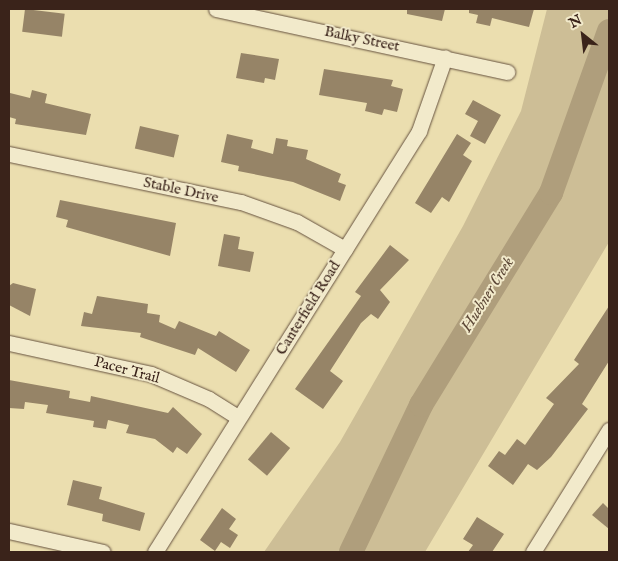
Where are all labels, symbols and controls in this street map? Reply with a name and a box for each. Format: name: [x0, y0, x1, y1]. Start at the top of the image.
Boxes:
north arrow: [558, 10, 608, 60]
text: N: [566, 11, 585, 33]
street label: Balky Street: [323, 22, 401, 56]
street label: Stable Drive: [142, 173, 220, 207]
water label: Huebner Creek: [458, 254, 518, 336]
street label: Canterfield Road: [272, 258, 344, 358]
street label: Pacer Trail: [92, 353, 162, 387]

